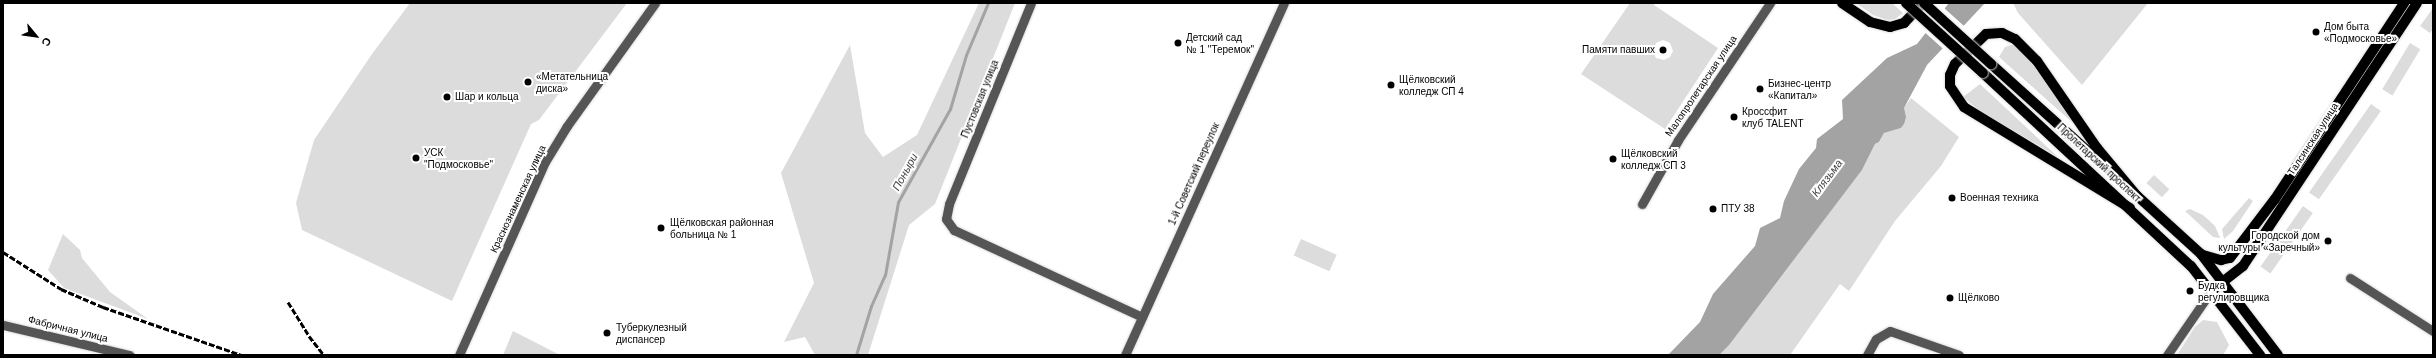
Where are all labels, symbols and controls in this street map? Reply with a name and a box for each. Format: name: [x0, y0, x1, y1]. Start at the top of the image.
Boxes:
north arrow: [16, 16, 56, 56]
place label: Дом быта «Подмосковье»: [2324, 20, 2397, 44]
marker: Дом быта «Подмосковье»: [2311, 27, 2321, 37]
place label: Детский сад № 1 "Теремок": [1186, 31, 1254, 54]
street label: Малопролетарская улица: [1663, 33, 1739, 139]
text: С: [39, 35, 54, 48]
marker: Детский сад № 1 "Теремок": [1173, 38, 1183, 48]
place label: Памяти павших: [1582, 44, 1655, 56]
marker: Памяти павших: [1658, 45, 1668, 55]
street label: Пустовская улица: [959, 58, 1001, 140]
place label: «Метательница диска»: [536, 70, 608, 94]
place label: Щёлковский колледж СП 4: [1399, 73, 1464, 96]
marker: «Метательница диска»: [523, 77, 533, 87]
place label: Бизнес-центр «Капитал»: [1768, 77, 1831, 100]
marker: Щёлковский колледж СП 4: [1386, 80, 1396, 90]
marker: Бизнес-центр «Капитал»: [1755, 84, 1765, 94]
place label: Шар и кольца: [455, 91, 519, 103]
marker: Шар и кольца: [442, 92, 452, 102]
street label: Талсинская улица: [2285, 101, 2341, 177]
place label: Кроссфит клуб TALENT: [1742, 105, 1804, 128]
marker: Кроссфит клуб TALENT: [1729, 112, 1739, 122]
street label: 1-й Советский переулок: [1166, 121, 1222, 227]
street label: Пролетарский проспект: [2055, 121, 2143, 205]
street label: Краснознаменская улица: [488, 143, 548, 255]
place label: УСК "Подмосковье": [424, 146, 493, 170]
place label: Щёлковский колледж СП 3: [1621, 147, 1686, 170]
water label: Поныри: [889, 151, 921, 193]
marker: УСК "Подмосковье": [411, 153, 421, 163]
marker: Щёлковский колледж СП 3: [1608, 154, 1618, 164]
water label: Клязьма: [1809, 157, 1845, 199]
place label: Военная техника: [1960, 192, 2039, 204]
marker: Военная техника: [1947, 193, 1957, 203]
place label: ПТУ 38: [1721, 203, 1755, 215]
marker: ПТУ 38: [1708, 204, 1718, 214]
place label: Щёлковская районная больница № 1: [670, 216, 774, 240]
marker: Щёлковская районная больница № 1: [655, 222, 667, 234]
place label: Городской дом культуры «Заречный»: [2218, 229, 2320, 252]
marker: Городской дом культуры «Заречный»: [2323, 236, 2333, 246]
place label: Будка регулировщика: [2198, 279, 2269, 302]
marker: Будка регулировщика: [2185, 286, 2195, 296]
place label: Щёлково: [1958, 292, 2000, 304]
marker: Щёлково: [1945, 293, 1955, 303]
street label: Фабричная улица: [27, 313, 109, 345]
place label: Туберкулезный диспансер: [616, 321, 687, 344]
marker: Туберкулезный диспансер: [601, 327, 613, 339]

